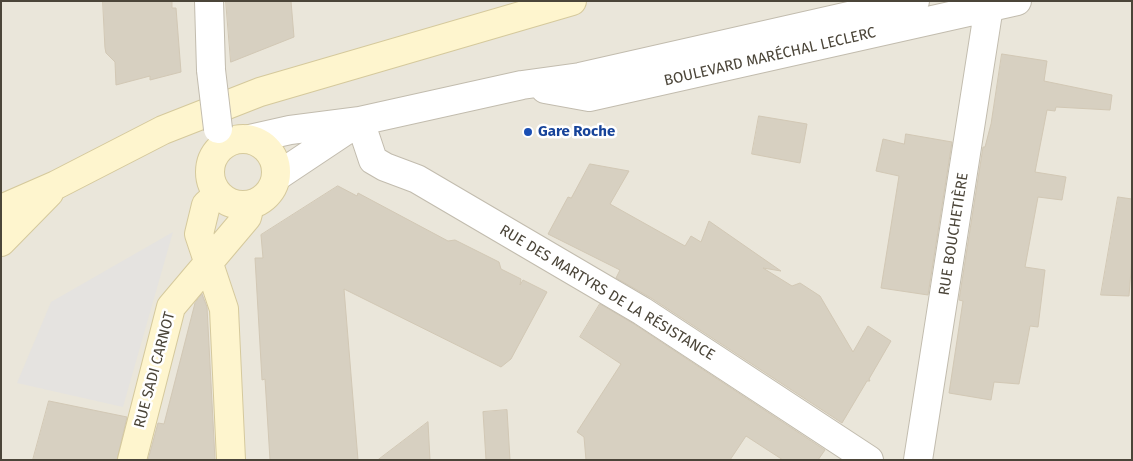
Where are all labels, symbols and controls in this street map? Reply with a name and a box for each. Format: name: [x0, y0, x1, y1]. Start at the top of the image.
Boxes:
street label: BOULEVARD MARÉCHAL LECLERC: [662, 24, 878, 90]
place label: Gare Roche: [538, 123, 615, 141]
marker: Gare Roche: [522, 126, 534, 138]
street label: RUE BOUCHETIÈRE: [935, 171, 973, 297]
street label: RUE DES MARTYRS DE LA RÉSISTANCE: [496, 221, 718, 365]
street label: RUE SADI CARNOT: [131, 310, 179, 430]

